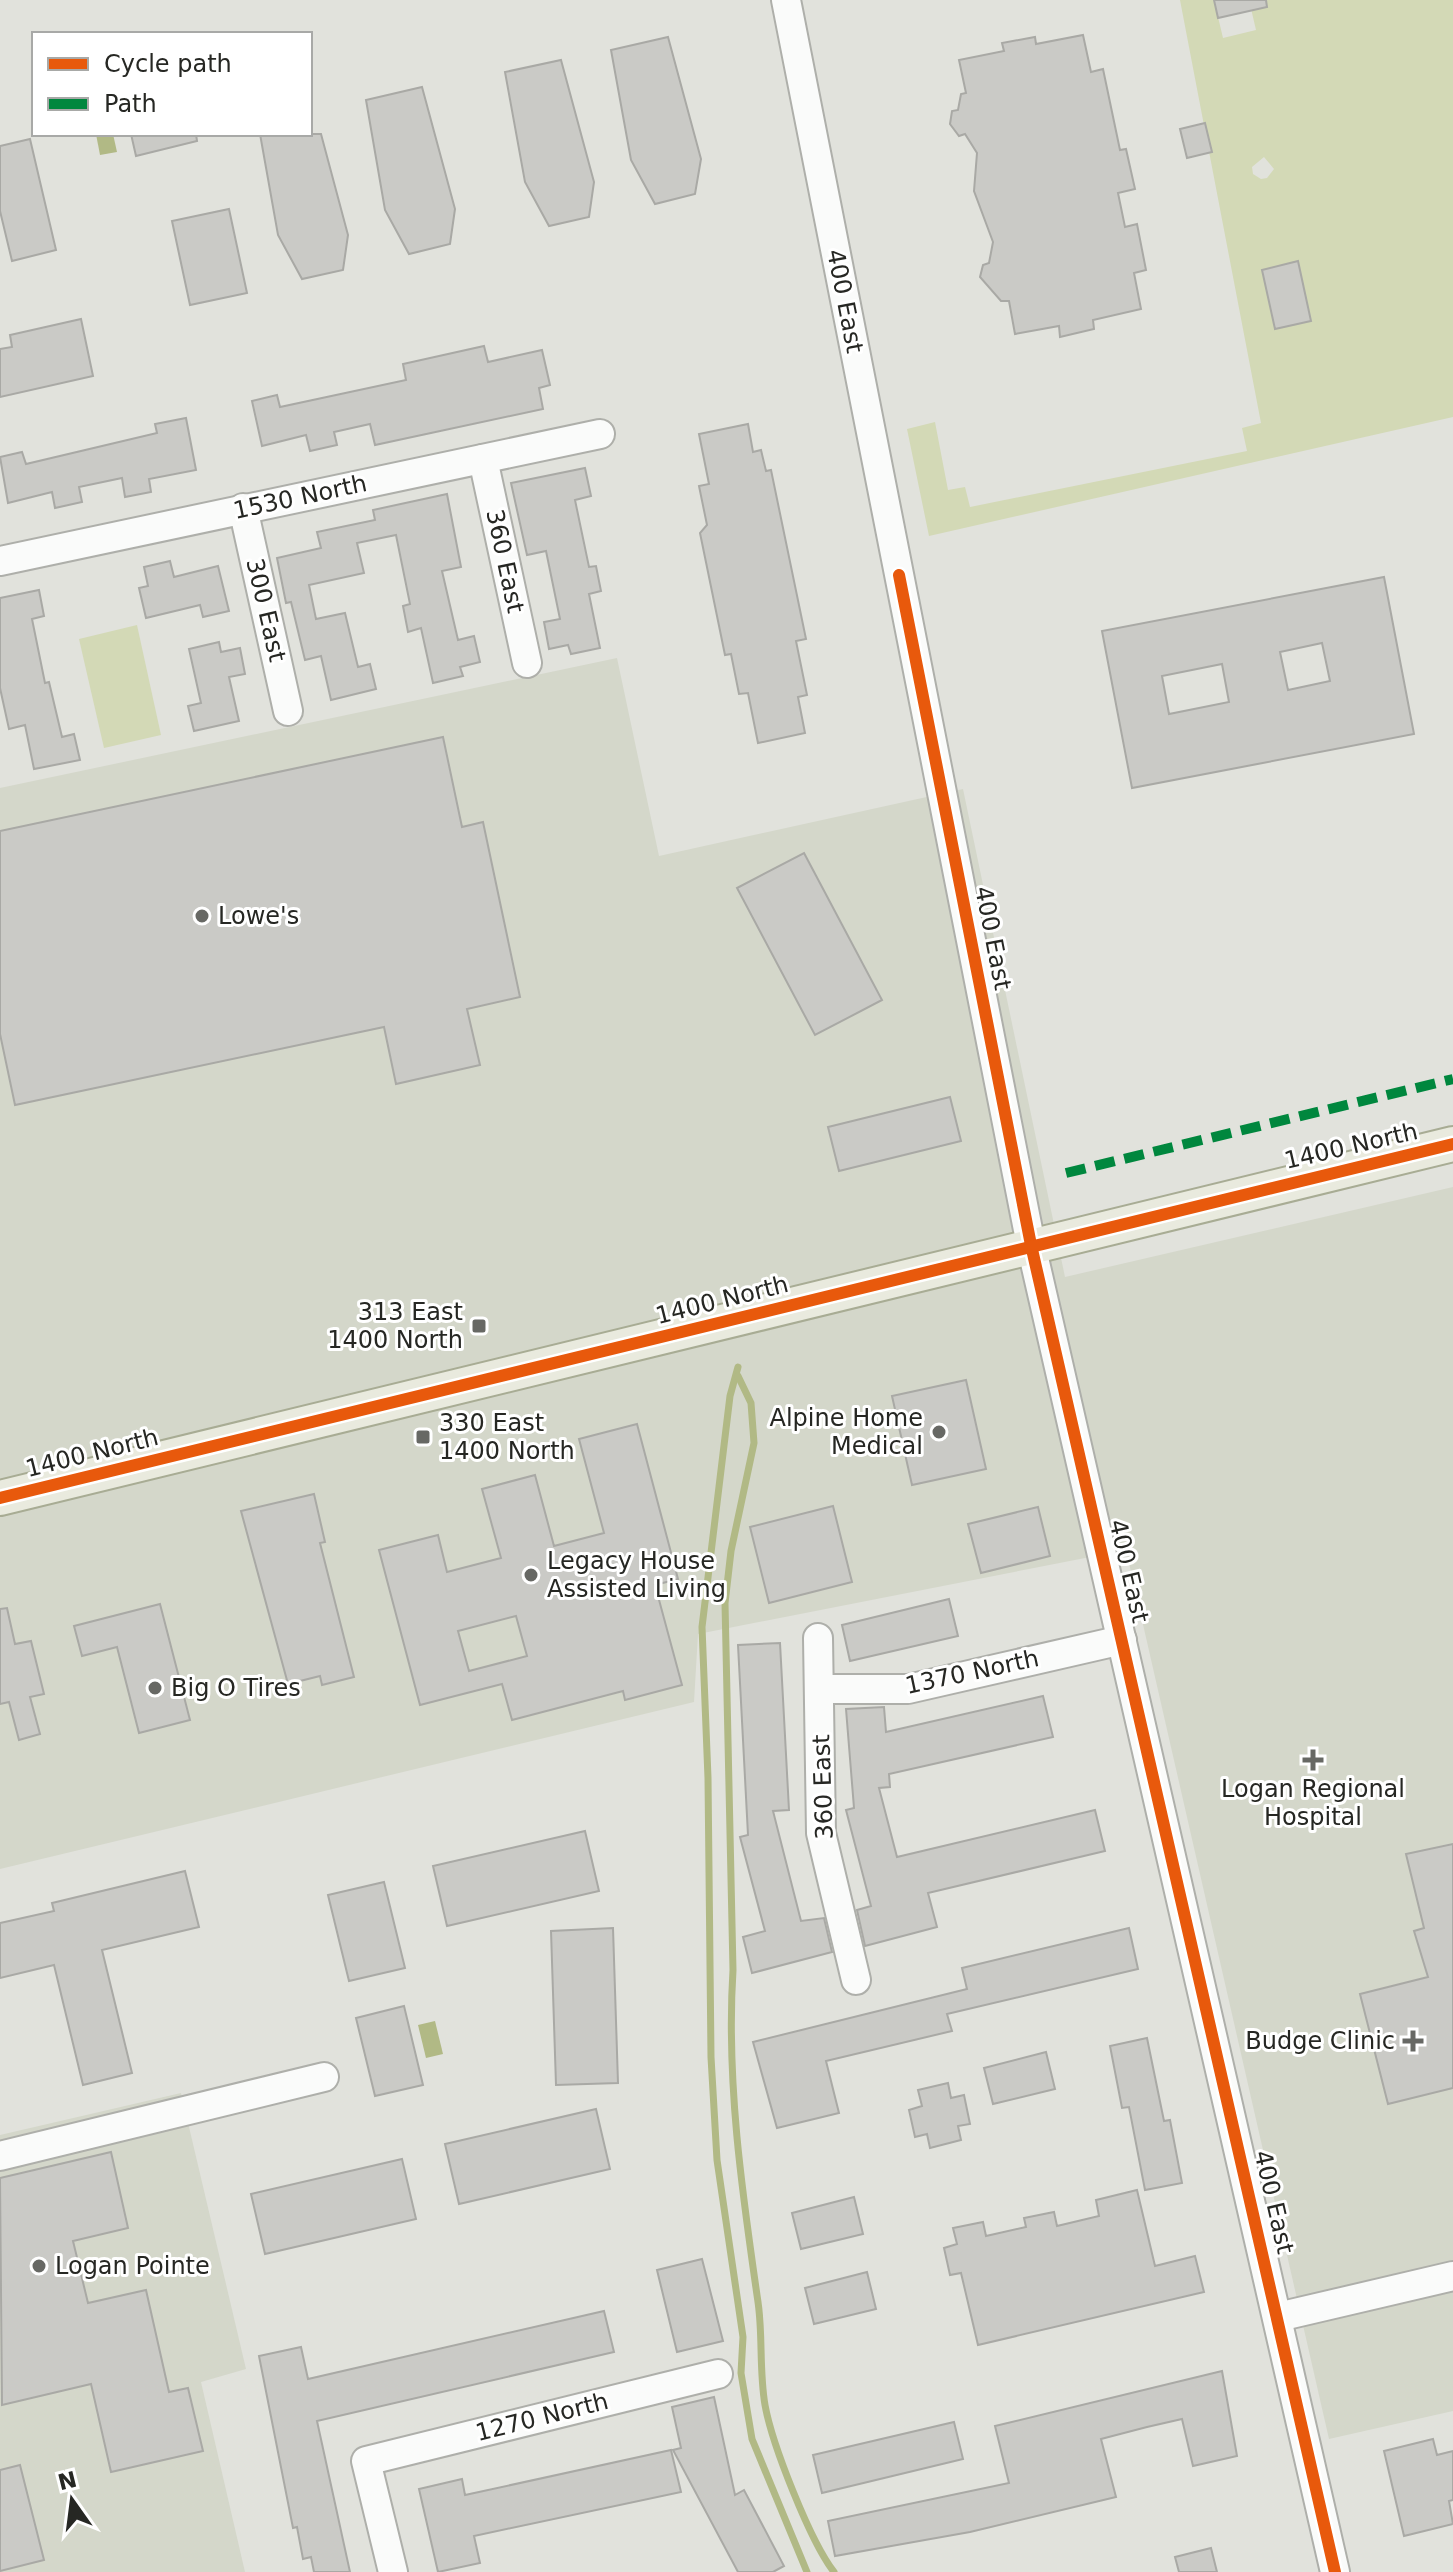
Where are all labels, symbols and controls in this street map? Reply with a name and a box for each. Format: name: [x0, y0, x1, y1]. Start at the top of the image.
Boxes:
legend: [32, 32, 312, 136]
text: Cycle path: [104, 50, 232, 78]
text: Path: [104, 90, 157, 118]
street label: 400 East: [821, 247, 869, 355]
street label: 1530 North: [231, 469, 369, 525]
street label: 360 East: [480, 507, 530, 615]
street label: 300 East: [241, 556, 291, 664]
street label: 400 East: [969, 884, 1017, 992]
place label: Lowe's: [218, 902, 299, 930]
marker: Lowe's: [193, 907, 211, 925]
street label: 1400 North: [1282, 1117, 1420, 1175]
street label: 1400 North: [653, 1270, 791, 1330]
place label: 313 East 1400 North: [327, 1298, 463, 1354]
marker: 313 East 1400 North: [470, 1317, 488, 1335]
place label: Alpine Home Medical: [770, 1404, 923, 1460]
place label: 330 East 1400 North: [439, 1409, 575, 1465]
street label: 1400 North: [23, 1423, 161, 1483]
marker: Alpine Home Medical: [930, 1423, 948, 1441]
marker: 330 East 1400 North: [414, 1428, 432, 1446]
street label: 400 East: [1104, 1517, 1154, 1625]
place label: Legacy House Assisted Living: [547, 1547, 726, 1603]
marker: Legacy House Assisted Living: [522, 1566, 540, 1584]
street label: 1370 North: [903, 1644, 1041, 1700]
place label: Big O Tires: [171, 1674, 301, 1702]
marker: Big O Tires: [146, 1679, 164, 1697]
street label: 360 East: [807, 1734, 839, 1840]
marker: Logan Regional Hospital: [1302, 1749, 1324, 1771]
place label: Logan Regional Hospital: [1221, 1775, 1405, 1831]
place label: Budge Clinic: [1245, 2027, 1395, 2055]
marker: Budge Clinic: [1402, 2030, 1424, 2052]
street label: 400 East: [1249, 2148, 1299, 2256]
place label: Logan Pointe: [55, 2252, 210, 2280]
marker: Logan Pointe: [30, 2257, 48, 2275]
street label: 1270 North: [473, 2387, 611, 2447]
north arrow: [32, 2460, 112, 2540]
text: N: [55, 2467, 79, 2495]

